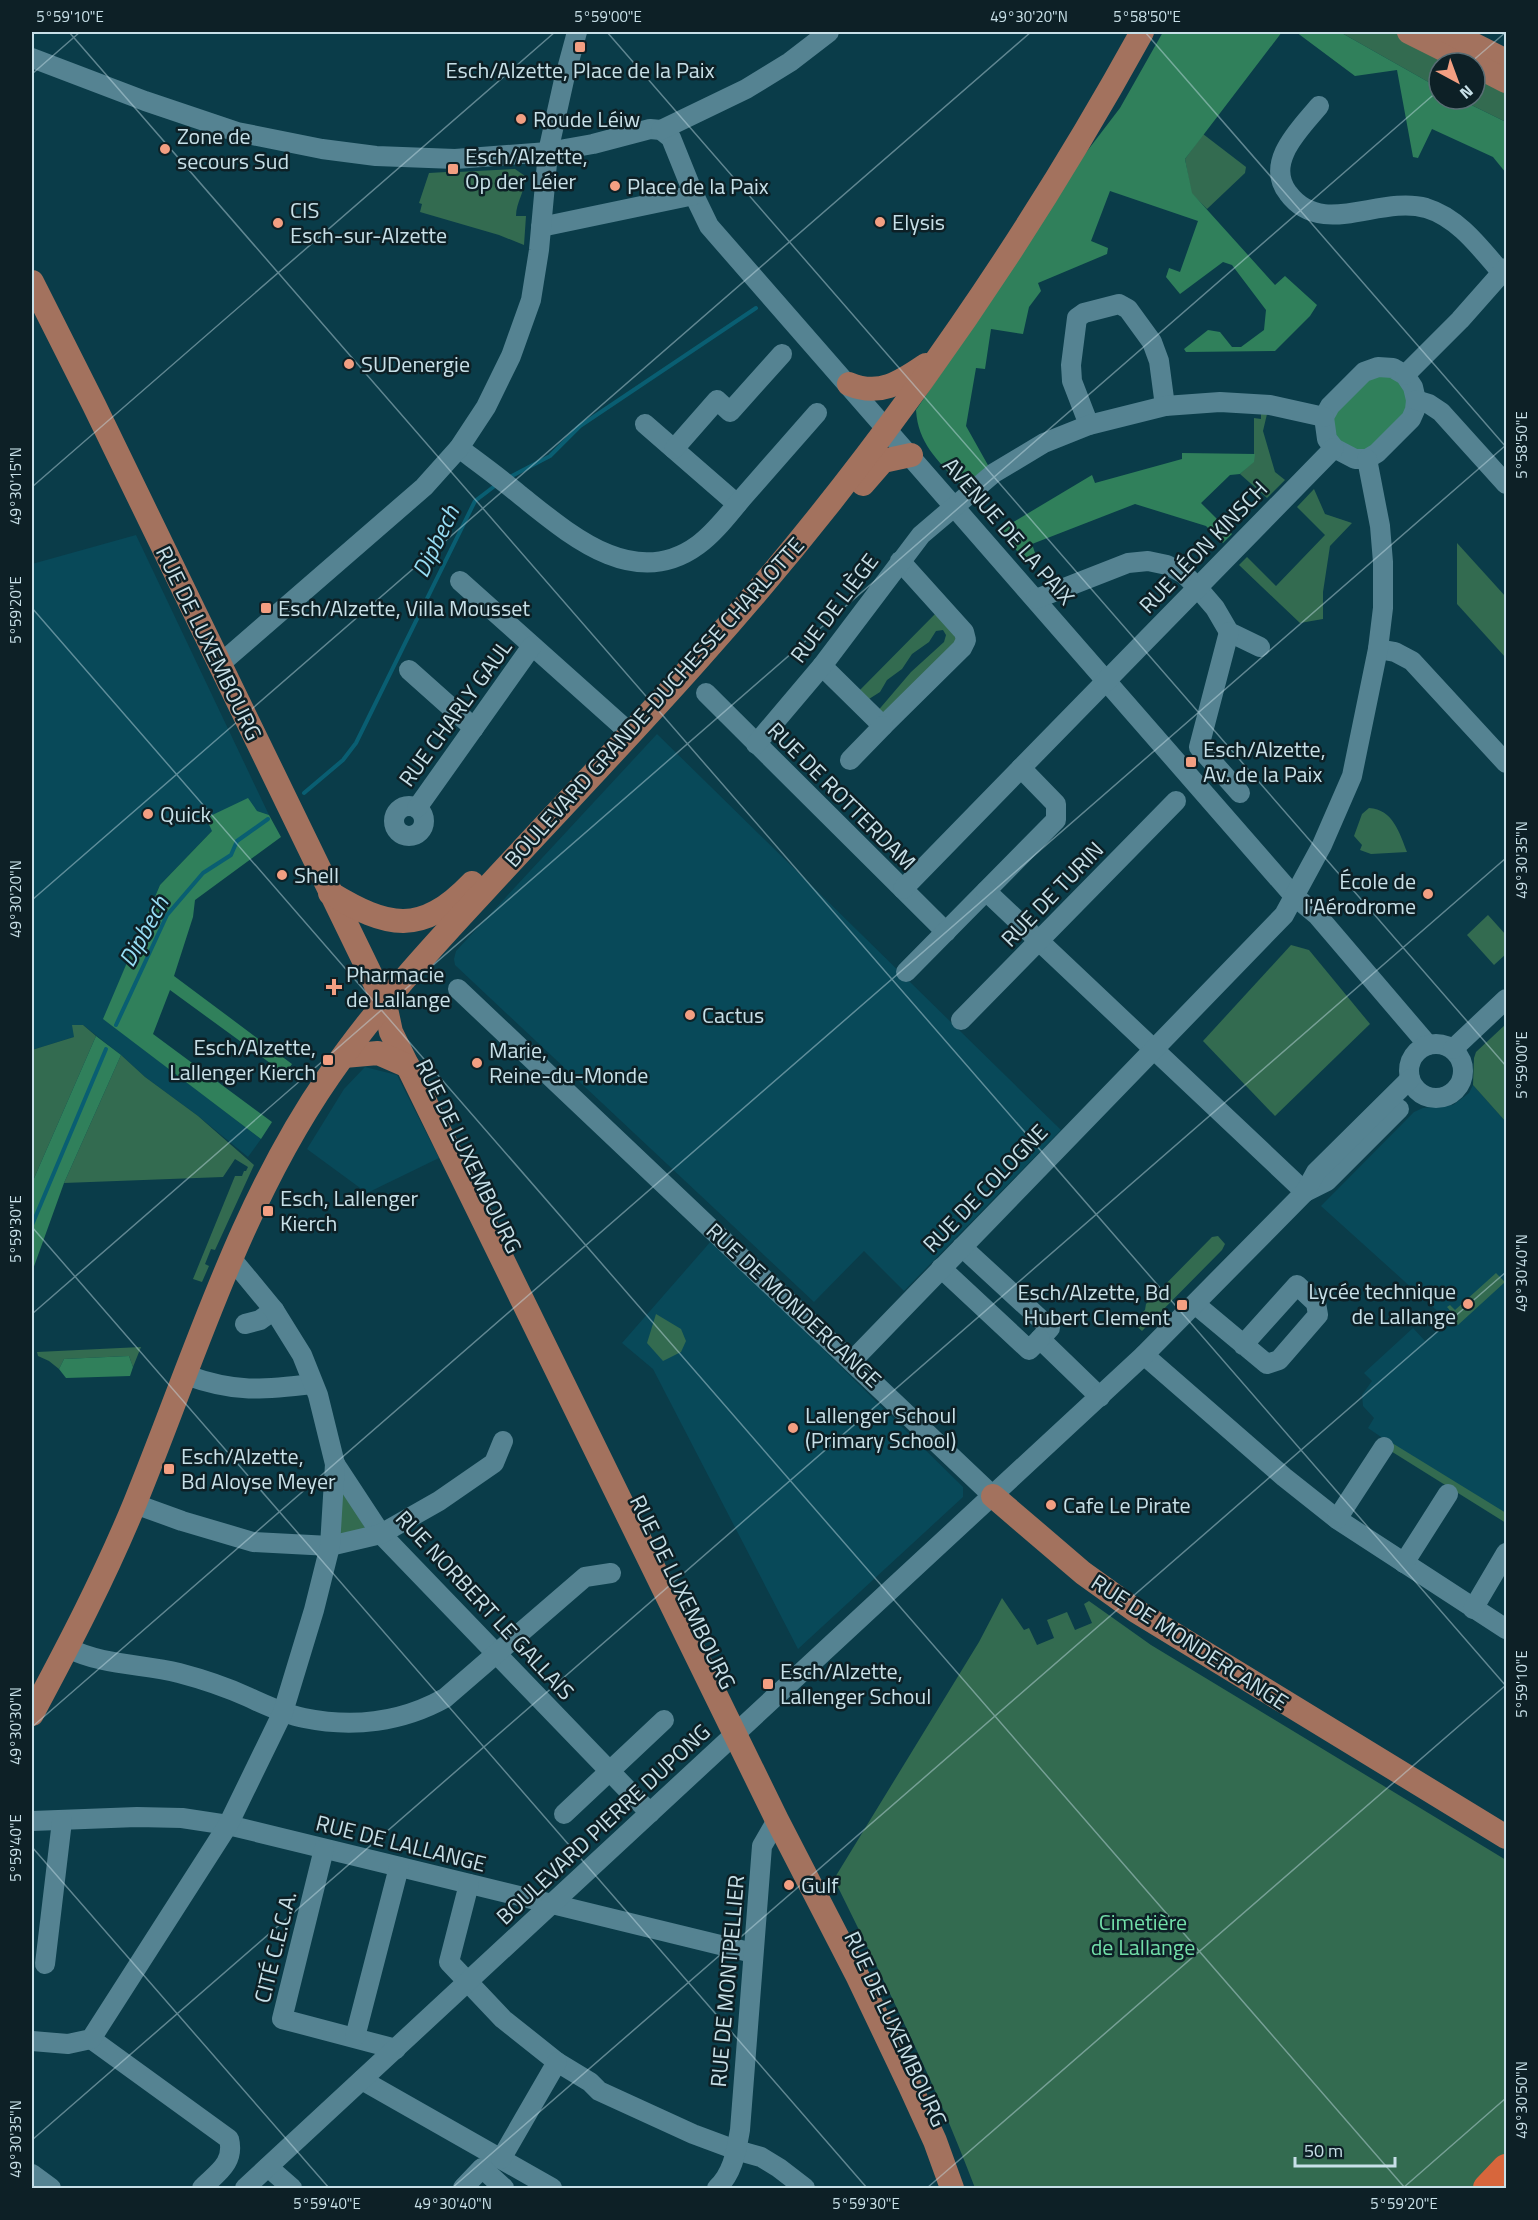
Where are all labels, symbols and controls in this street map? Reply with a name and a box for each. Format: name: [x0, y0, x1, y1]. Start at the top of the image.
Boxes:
text: 5°59'10"E: [36, 5, 104, 28]
text: 5°59'00"E: [574, 5, 642, 28]
text: 49°30'20"N: [990, 5, 1068, 28]
text: 5°58'50"E: [1113, 5, 1181, 28]
marker: Esch/Alzette, Place de la Paix: [573, 40, 587, 54]
north arrow: [1427, 51, 1487, 111]
place label: Esch/Alzette, Place de la Paix: [445, 53, 715, 87]
text: N: [1455, 80, 1479, 105]
place label: Roude Léiw: [533, 102, 641, 136]
marker: Roude Léiw: [514, 112, 528, 126]
place label: Zone de secours Sud: [177, 119, 289, 178]
place label: Esch/Alzette, Op der Léier: [465, 139, 588, 198]
marker: Zone de secours Sud: [158, 142, 172, 156]
marker: Esch/Alzette, Op der Léier: [446, 162, 460, 176]
place label: Place de la Paix: [627, 169, 769, 203]
marker: Place de la Paix: [608, 179, 622, 193]
place label: CIS Esch-sur-Alzette: [290, 193, 447, 252]
place label: Elysis: [892, 205, 945, 239]
marker: Elysis: [873, 215, 887, 229]
marker: CIS Esch-sur-Alzette: [271, 216, 285, 230]
place label: SUDenergie: [361, 347, 470, 381]
marker: SUDenergie: [342, 357, 356, 371]
text: 5°58'50"E: [1510, 411, 1533, 479]
text: 49°30'15"N: [4, 447, 27, 525]
street label: AVENUE DE LA PAIX: [935, 450, 1083, 612]
street label: RUE LÉON KINSCH: [1131, 473, 1275, 621]
water label: Dipbech: [402, 498, 468, 583]
street label: BOULEVARD GRANDE-DUCHESSE CHARLOTTE: [496, 529, 812, 875]
street label: RUE DE LUXEMBOURG: [147, 540, 271, 746]
street label: RUE DE LIÈGE: [781, 546, 887, 670]
text: 5°59'20"E: [4, 576, 27, 644]
place label: Esch/Alzette, Villa Mousset: [278, 591, 530, 625]
marker: Esch/Alzette, Villa Mousset: [259, 601, 273, 615]
street label: RUE CHARLY GAUL: [390, 632, 520, 794]
street label: RUE DE ROTTERDAM: [760, 714, 924, 878]
place label: Esch/Alzette, Av. de la Paix: [1203, 732, 1326, 791]
marker: Esch/Alzette, Av. de la Paix: [1184, 755, 1198, 769]
place label: Quick: [160, 797, 212, 831]
marker: Quick: [141, 807, 155, 821]
text: 49°30'35"N: [1510, 821, 1533, 899]
street label: RUE DE TURIN: [993, 833, 1111, 955]
place label: Shell: [294, 858, 339, 892]
text: 49°30'20"N: [4, 860, 27, 938]
place label: École de l'Aérodrome: [1304, 864, 1416, 923]
marker: Shell: [275, 868, 289, 882]
marker: École de l'Aérodrome: [1421, 887, 1435, 901]
water label: Dipbech: [109, 888, 178, 973]
place label: Pharmacie de Lallange: [346, 957, 451, 1016]
marker: Pharmacie de Lallange: [327, 980, 341, 994]
place label: Cactus: [702, 998, 764, 1032]
marker: Cactus: [683, 1008, 697, 1022]
place label: Esch/Alzette, Lallenger Kierch: [169, 1030, 316, 1089]
text: 5°59'00"E: [1510, 1031, 1533, 1099]
place label: Marie, Reine-du-Monde: [489, 1033, 648, 1092]
marker: Esch/Alzette, Lallenger Kierch: [321, 1053, 335, 1067]
street label: RUE DE LUXEMBOURG: [407, 1053, 531, 1259]
marker: Marie, Reine-du-Monde: [470, 1056, 484, 1070]
street label: RUE DE COLOGNE: [915, 1116, 1055, 1260]
place label: Esch, Lallenger Kierch: [280, 1181, 419, 1240]
text: 5°59'30"E: [4, 1195, 27, 1263]
marker: Esch, Lallenger Kierch: [261, 1204, 275, 1218]
street label: RUE DE MONDERCANGE: [699, 1214, 889, 1396]
text: 49°30'40"N: [1510, 1234, 1533, 1312]
place label: Lycée technique de Lallange: [1308, 1274, 1456, 1333]
place label: Esch/Alzette, Bd Hubert Clement: [1017, 1275, 1170, 1334]
marker: Lycée technique de Lallange: [1461, 1297, 1475, 1311]
marker: Esch/Alzette, Bd Hubert Clement: [1175, 1298, 1189, 1312]
place label: Lallenger Schoul (Primary School): [805, 1398, 956, 1457]
marker: Lallenger Schoul (Primary School): [786, 1421, 800, 1435]
place label: Esch/Alzette, Bd Aloyse Meyer: [181, 1439, 336, 1498]
marker: Esch/Alzette, Bd Aloyse Meyer: [162, 1462, 176, 1476]
place label: Cafe Le Pirate: [1063, 1488, 1191, 1522]
street label: RUE DE LUXEMBOURG: [621, 1489, 745, 1695]
marker: Cafe Le Pirate: [1044, 1498, 1058, 1512]
street label: RUE NORBERT LE GALLAIS: [388, 1502, 582, 1708]
street label: RUE DE MONDERCANGE: [1085, 1565, 1295, 1719]
text: 5°59'10"E: [1510, 1650, 1533, 1718]
place label: Esch/Alzette, Lallenger Schoul: [780, 1654, 931, 1713]
marker: Esch/Alzette, Lallenger Schoul: [761, 1677, 775, 1691]
text: 49°30'30"N: [4, 1687, 27, 1765]
street label: BOULEVARD PIERRE DUPONG: [488, 1715, 718, 1933]
street label: RUE DE LALLANGE: [312, 1805, 490, 1881]
text: 5°59'40"E: [4, 1814, 27, 1882]
place label: Gulf: [801, 1868, 839, 1902]
street label: RUE DE MONTPELLIER: [701, 1874, 753, 2088]
marker: Gulf: [782, 1878, 796, 1892]
street label: CITÉ C.E.C.A.: [245, 1888, 305, 2006]
park label: Cimetière de Lallange: [1091, 1905, 1195, 1964]
street label: RUE DE LUXEMBOURG: [836, 1925, 956, 2133]
text: 49°30'50"N: [1510, 2061, 1533, 2139]
text: 49°30'35"N: [4, 2100, 27, 2178]
scale bar: [1295, 2130, 1396, 2168]
text: 50 m: [1304, 2137, 1343, 2164]
text: 5°59'40"E: [293, 2192, 361, 2215]
text: 49°30'40"N: [414, 2192, 492, 2215]
text: 5°59'30"E: [832, 2192, 900, 2215]
text: 5°59'20"E: [1370, 2192, 1438, 2215]

